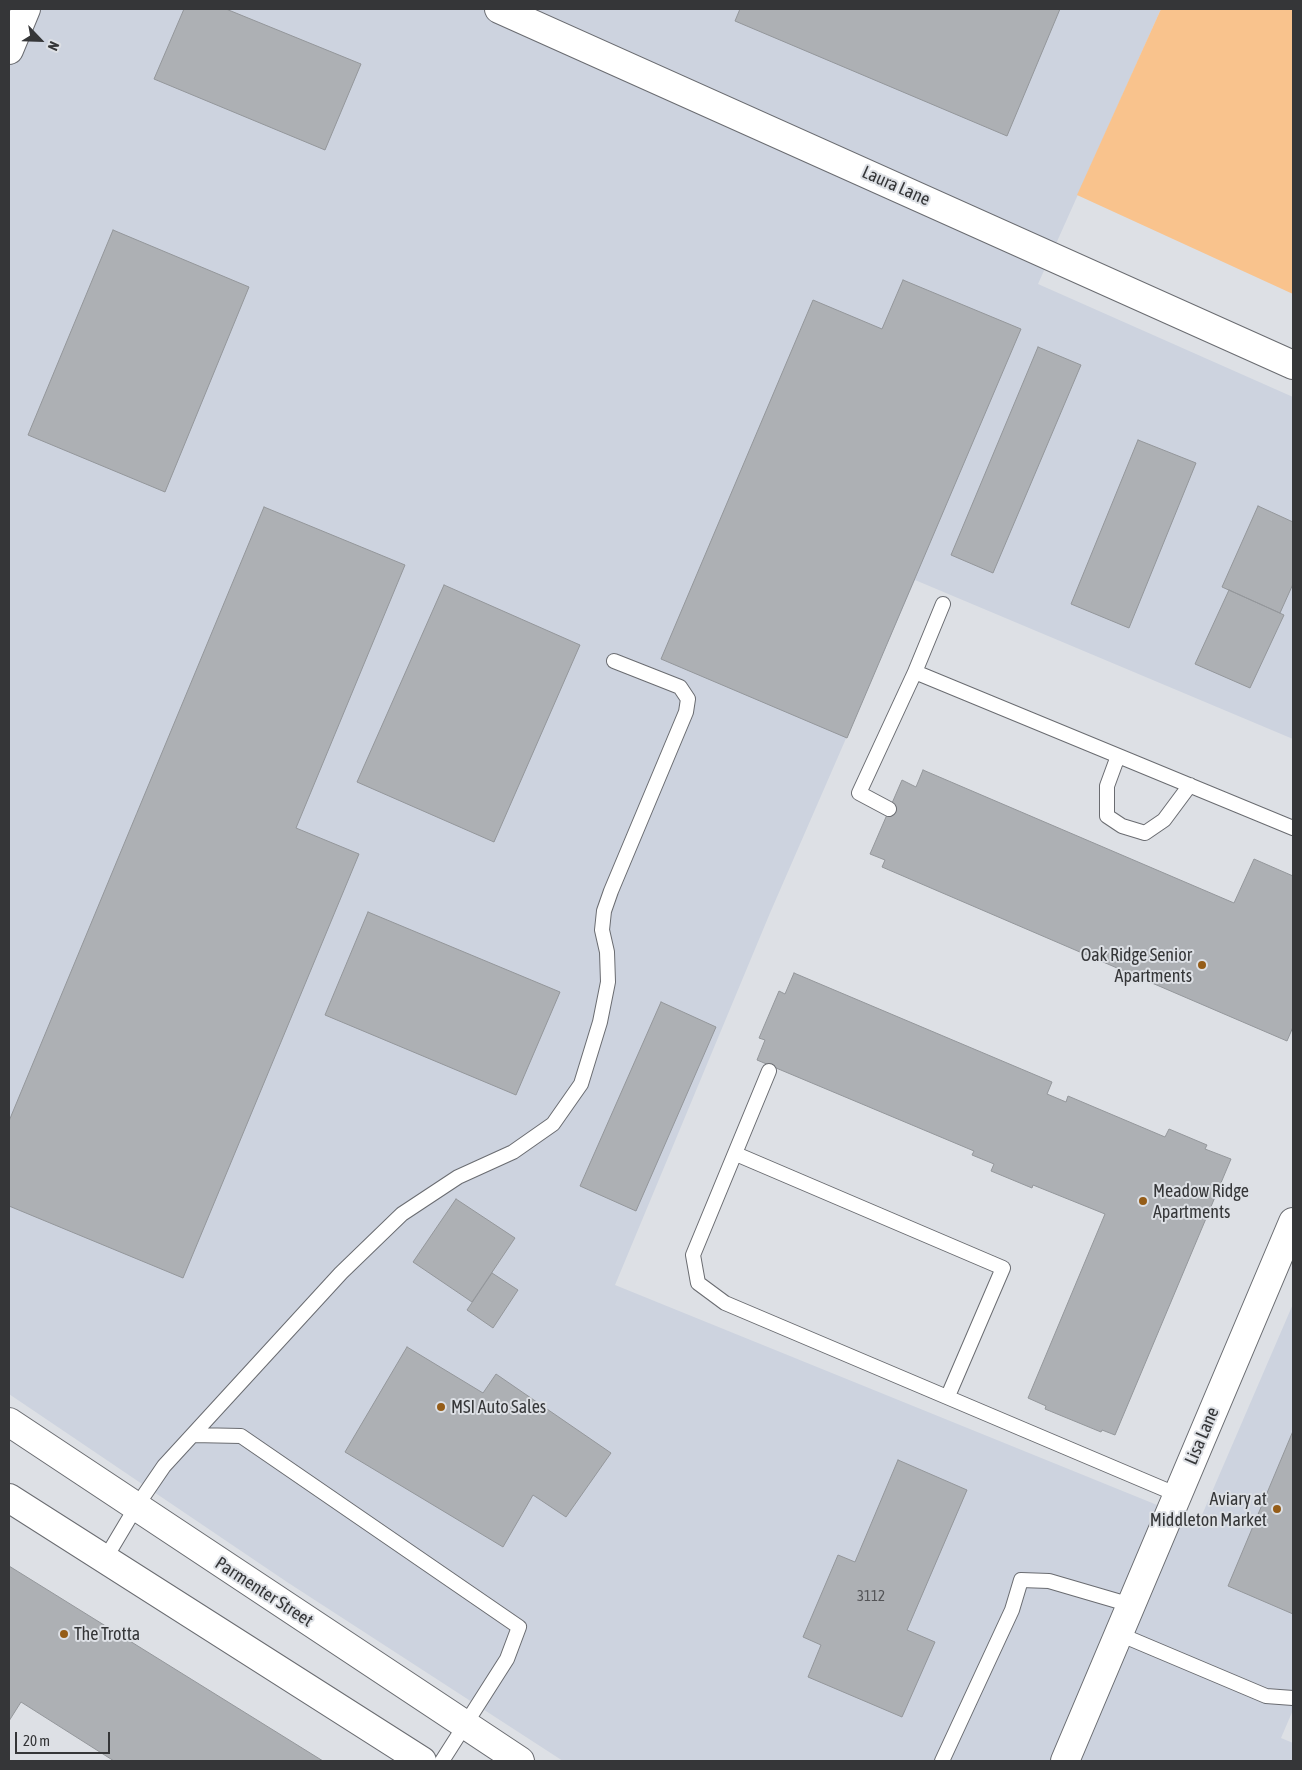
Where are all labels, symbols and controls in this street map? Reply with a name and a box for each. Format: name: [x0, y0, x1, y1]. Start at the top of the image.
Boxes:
north arrow: [15, 15, 65, 65]
text: N: [45, 39, 63, 53]
street label: Laura Lane: [859, 161, 933, 211]
place label: Oak Ridge Senior Apartments: [1081, 944, 1192, 986]
marker: Oak Ridge Senior Apartments: [1196, 959, 1208, 971]
place label: Meadow Ridge Apartments: [1153, 1180, 1249, 1222]
marker: Meadow Ridge Apartments: [1137, 1195, 1149, 1207]
place label: MSI Auto Sales: [451, 1396, 546, 1418]
marker: MSI Auto Sales: [435, 1401, 447, 1413]
street label: Lisa Lane: [1180, 1404, 1224, 1468]
place label: Aviary at Middleton Market: [1150, 1488, 1267, 1530]
marker: Aviary at Middleton Market: [1271, 1503, 1283, 1515]
street label: Parmenter Street: [211, 1552, 317, 1632]
house number: 3112: [857, 1587, 885, 1605]
place label: The Trotta: [74, 1623, 140, 1645]
marker: The Trotta: [58, 1628, 70, 1640]
scale bar: [18, 1722, 112, 1754]
text: 20 m: [23, 1732, 50, 1749]

